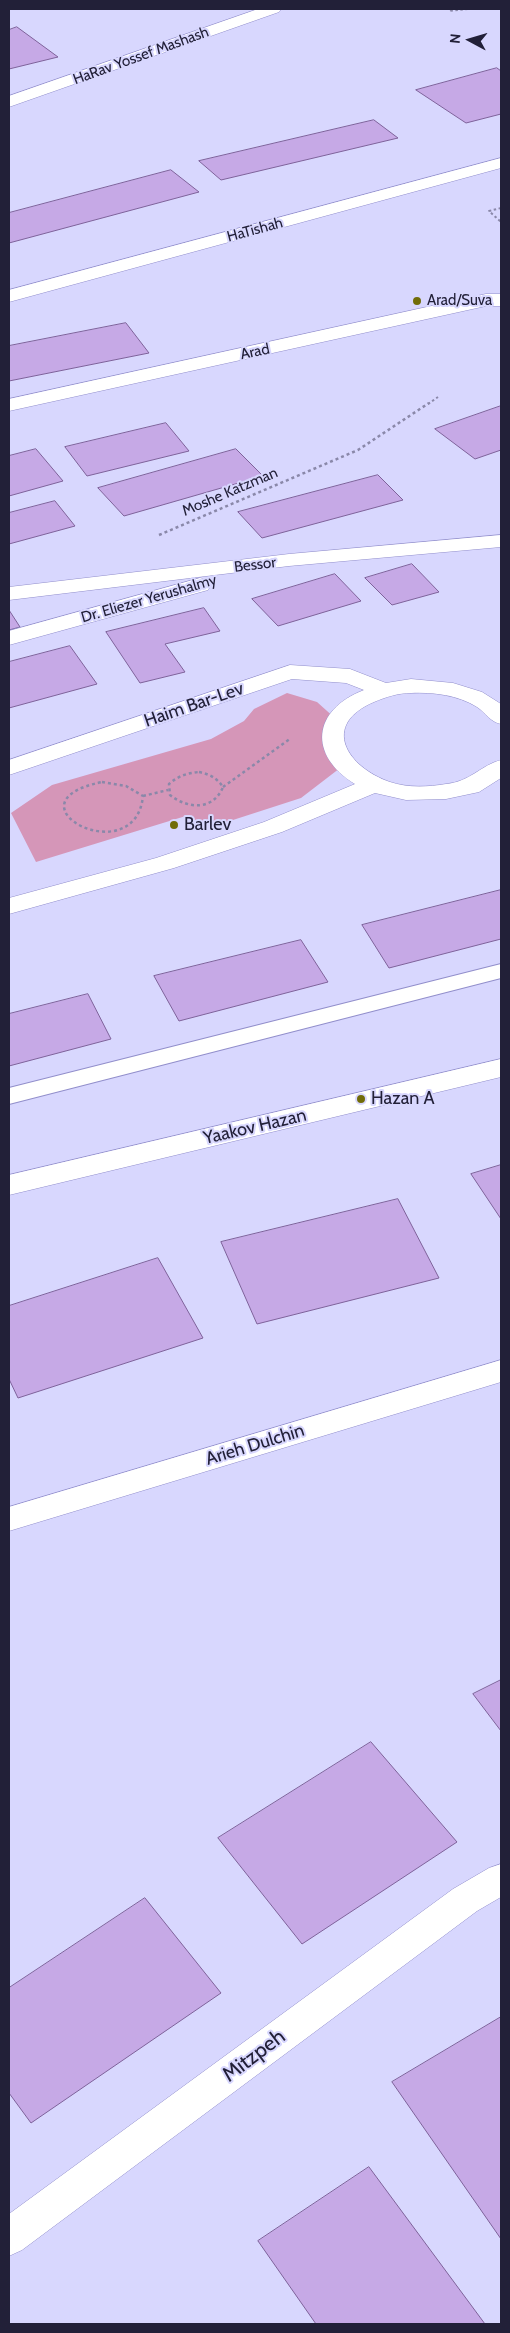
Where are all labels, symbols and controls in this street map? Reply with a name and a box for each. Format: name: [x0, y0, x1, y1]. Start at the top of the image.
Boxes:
north arrow: [445, 15, 495, 65]
street label: HaRav Yossef Mashash: [71, 23, 211, 89]
text: N: [446, 33, 465, 44]
street label: HaTishah: [225, 214, 285, 246]
place label: Arad/Suva: [427, 292, 492, 310]
marker: Arad/Suva: [411, 295, 423, 307]
street label: Arad: [239, 340, 271, 364]
street label: Moshe Katzman: [180, 464, 280, 520]
street label: Bessor: [233, 554, 277, 576]
street label: Dr. Eliezer Yerushalmy: [79, 571, 219, 627]
street label: Haim Bar-Lev: [141, 678, 247, 732]
place label: Barlev: [184, 814, 231, 836]
marker: Barlev: [168, 819, 180, 831]
place label: Hazan A: [371, 1088, 434, 1110]
marker: Hazan A: [355, 1093, 367, 1105]
street label: Yaakov Hazan: [201, 1105, 309, 1149]
street label: Arieh Dulchin: [203, 1420, 307, 1470]
street label: Mitzpeh: [218, 2024, 290, 2088]

